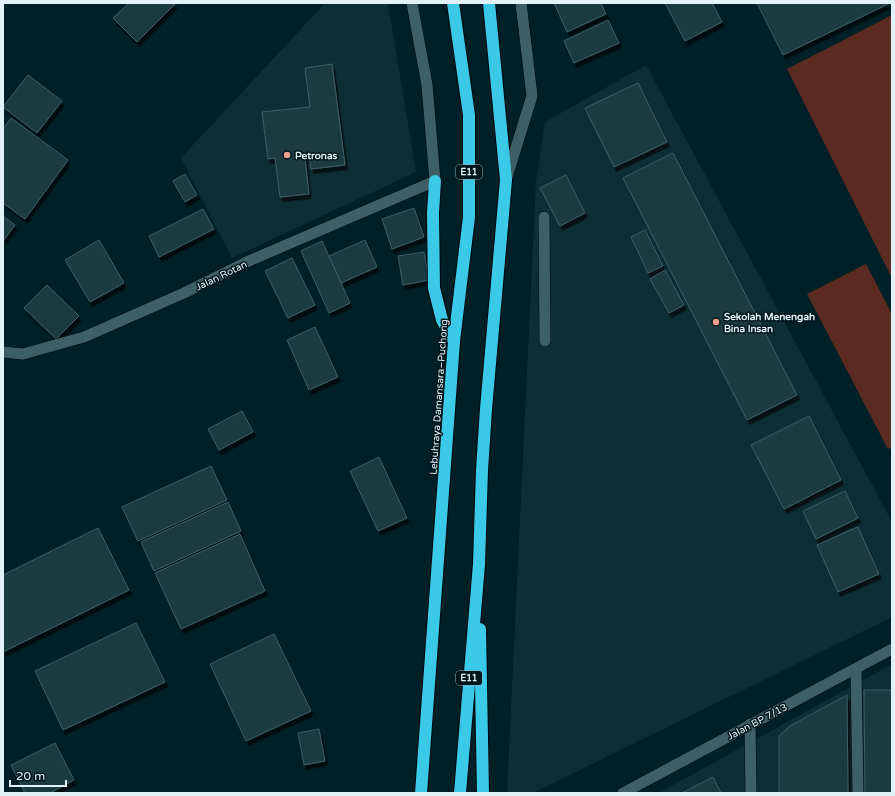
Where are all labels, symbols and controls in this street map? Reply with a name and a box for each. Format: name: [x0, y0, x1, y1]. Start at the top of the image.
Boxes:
marker: Petronas: [282, 150, 292, 160]
place label: Petronas: [295, 150, 338, 162]
road number: E11: [456, 165, 482, 179]
street label: Jalan Rotan: [194, 258, 249, 294]
place label: Sekolah Menengah Bina Insan: [724, 311, 815, 335]
marker: Sekolah Menengah Bina Insan: [711, 317, 721, 327]
street label: Lebuhraya Damansara–Puchong: [428, 319, 450, 475]
road number: E11: [456, 671, 482, 685]
street label: Jalan BP 7/13: [725, 701, 790, 743]
scale bar: [10, 762, 66, 788]
text: 20 m: [16, 769, 45, 783]

